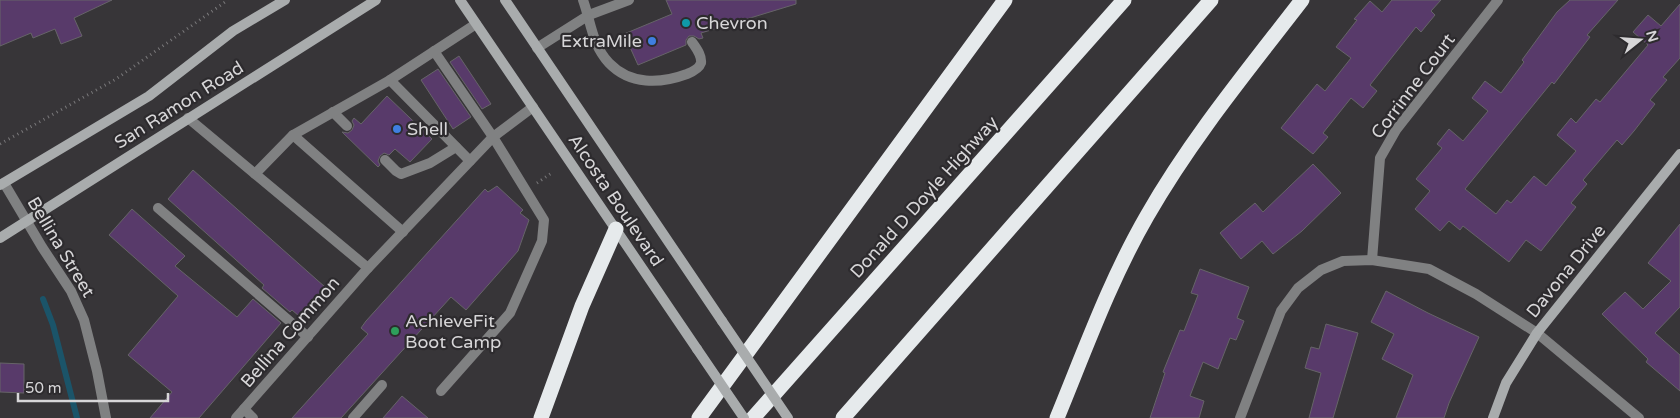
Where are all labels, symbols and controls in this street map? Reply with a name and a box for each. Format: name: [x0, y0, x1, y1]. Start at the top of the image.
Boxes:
place label: Chevron: [696, 12, 768, 34]
north arrow: [1615, 15, 1665, 65]
marker: Chevron: [680, 17, 692, 29]
text: N: [1642, 28, 1662, 44]
street label: Corrinne Court: [1366, 29, 1460, 143]
place label: ExtraMile: [561, 30, 642, 52]
marker: ExtraMile: [646, 35, 658, 47]
street label: San Ramon Road: [110, 56, 248, 154]
street label: Donald D Doyle Highway: [845, 111, 1003, 283]
place label: Shell: [407, 118, 448, 140]
marker: Shell: [391, 123, 403, 135]
street label: Alcosta Boulevard: [564, 130, 668, 270]
street label: Bellina Street: [22, 193, 100, 301]
street label: Davona Drive: [1522, 220, 1610, 322]
street label: Bellina Common: [236, 272, 344, 392]
place label: AchieveFit Boot Camp: [405, 310, 501, 353]
marker: AchieveFit Boot Camp: [389, 325, 401, 337]
scale bar: [18, 370, 168, 402]
text: 50 m: [25, 379, 62, 397]

